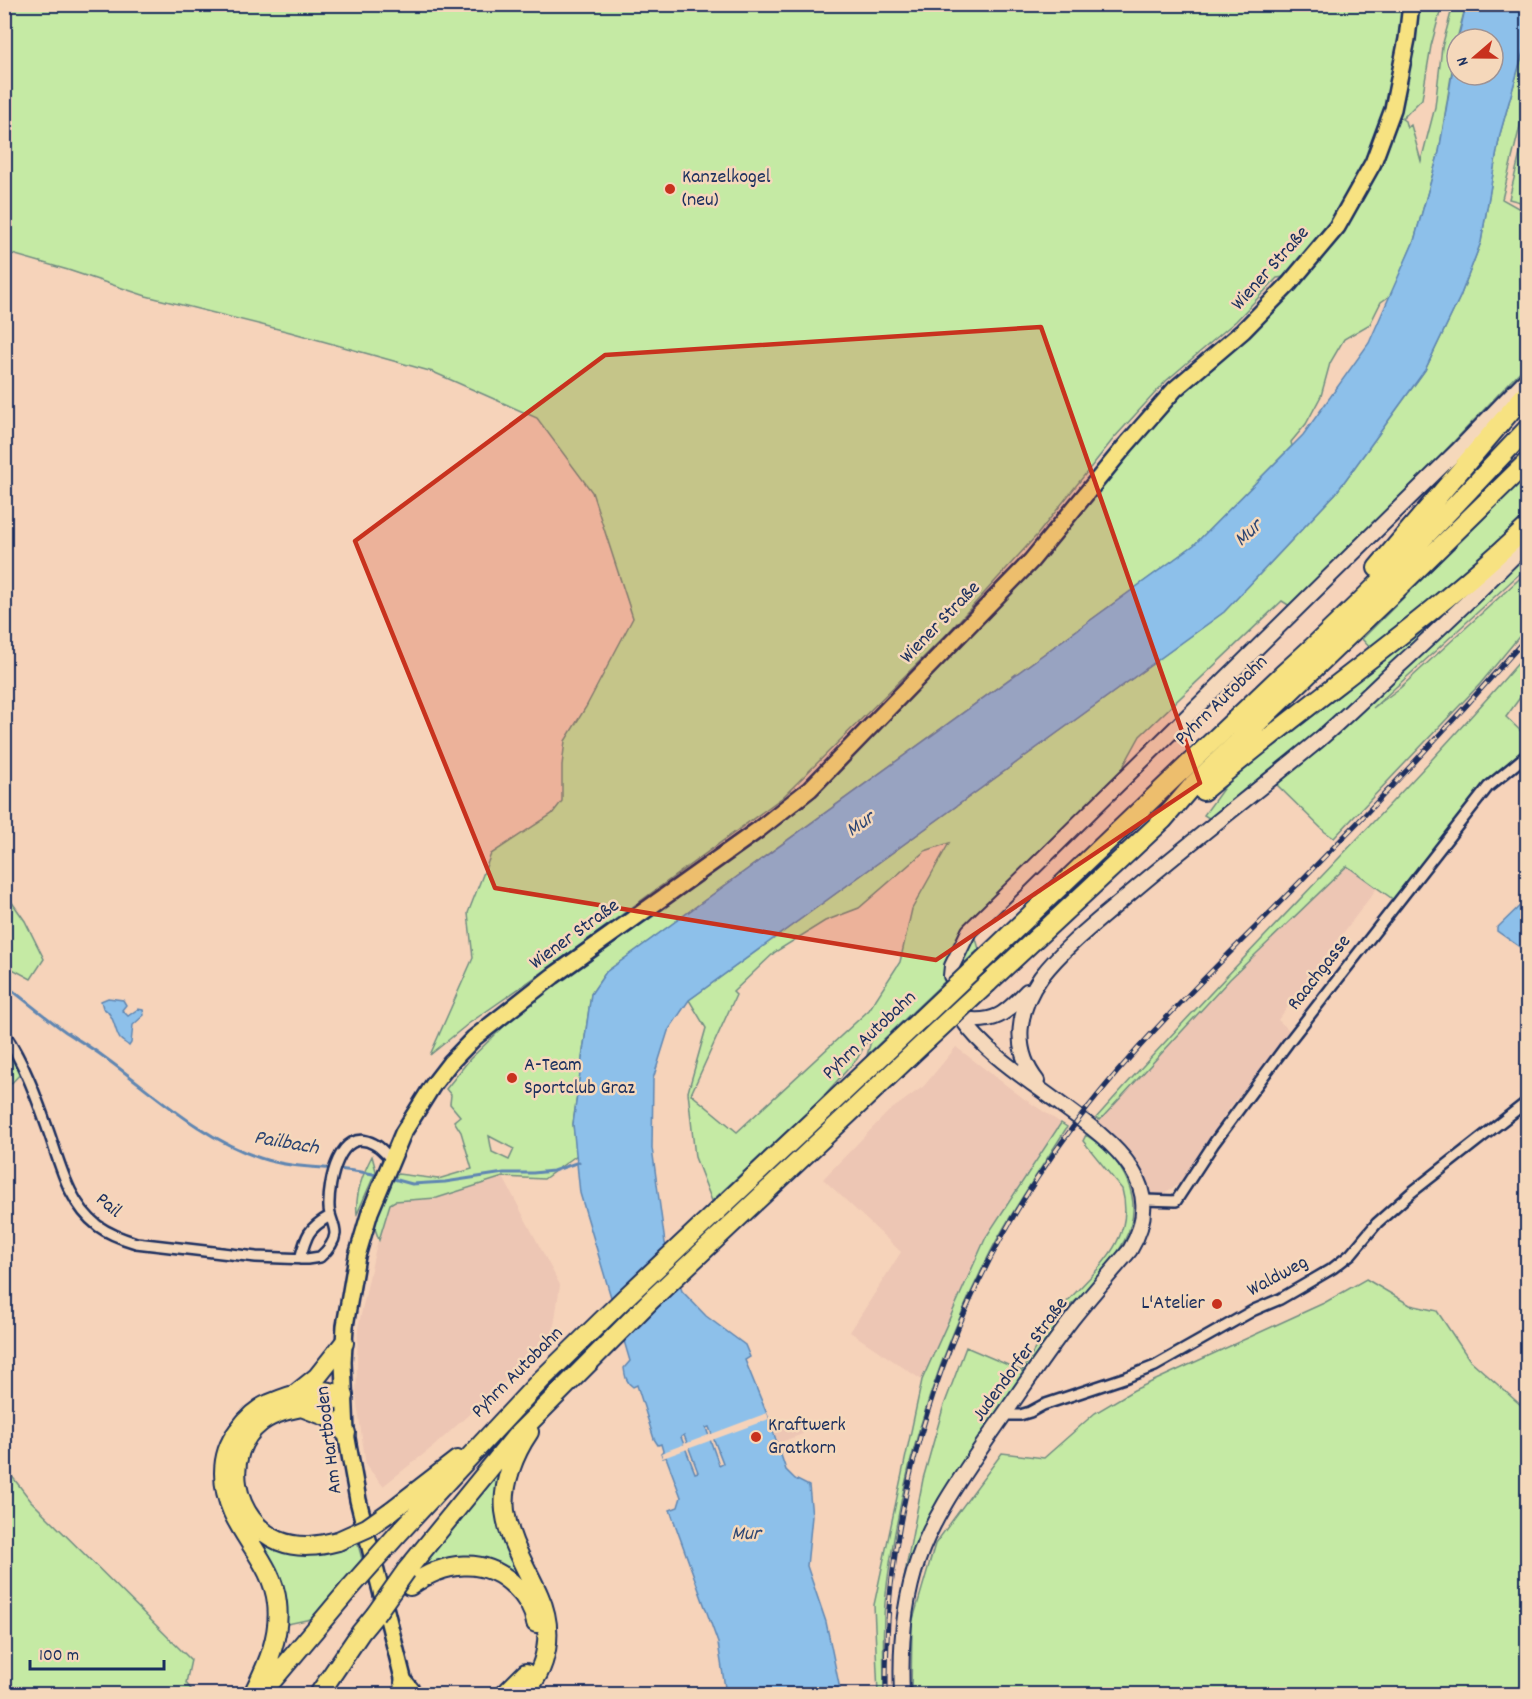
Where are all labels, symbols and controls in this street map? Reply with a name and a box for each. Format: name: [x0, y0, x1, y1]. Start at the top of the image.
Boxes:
north arrow: [1445, 27, 1505, 87]
text: N: [1451, 54, 1475, 69]
place label: Kanzelkogel (neu): [682, 164, 771, 215]
marker: Kanzelkogel (neu): [663, 182, 677, 196]
street label: Wiener Straße: [1225, 220, 1317, 317]
water label: Mur: [1228, 512, 1272, 555]
street label: Wiener Straße: [894, 575, 988, 671]
street label: Pyhrn Autobahn: [1169, 649, 1275, 753]
water label: Mur: [840, 803, 883, 846]
street label: Wiener Straße: [524, 893, 626, 977]
street label: Raachgasse: [1281, 929, 1359, 1017]
street label: Pyhrn Autobahn: [817, 985, 923, 1087]
place label: A-Team Sportclub Graz: [524, 1052, 635, 1103]
marker: A-Team Sportclub Graz: [505, 1071, 519, 1085]
water label: Pailbach: [251, 1124, 322, 1165]
street label: Pail: [89, 1187, 127, 1226]
street label: Waldweg: [1243, 1249, 1313, 1305]
place label: L'Atelier: [1141, 1290, 1206, 1318]
street label: Judendorfer Straße: [966, 1292, 1076, 1428]
marker: L'Atelier: [1210, 1297, 1224, 1311]
street label: Pyhrn Autobahn: [466, 1321, 570, 1425]
street label: Am Hartboden: [309, 1384, 351, 1496]
place label: Kraftwerk Gratkorn: [768, 1412, 846, 1463]
marker: Kraftwerk Gratkorn: [749, 1430, 763, 1444]
water label: Mur: [731, 1520, 763, 1550]
scale bar: [30, 1633, 164, 1671]
text: 100 m: [39, 1644, 79, 1669]

